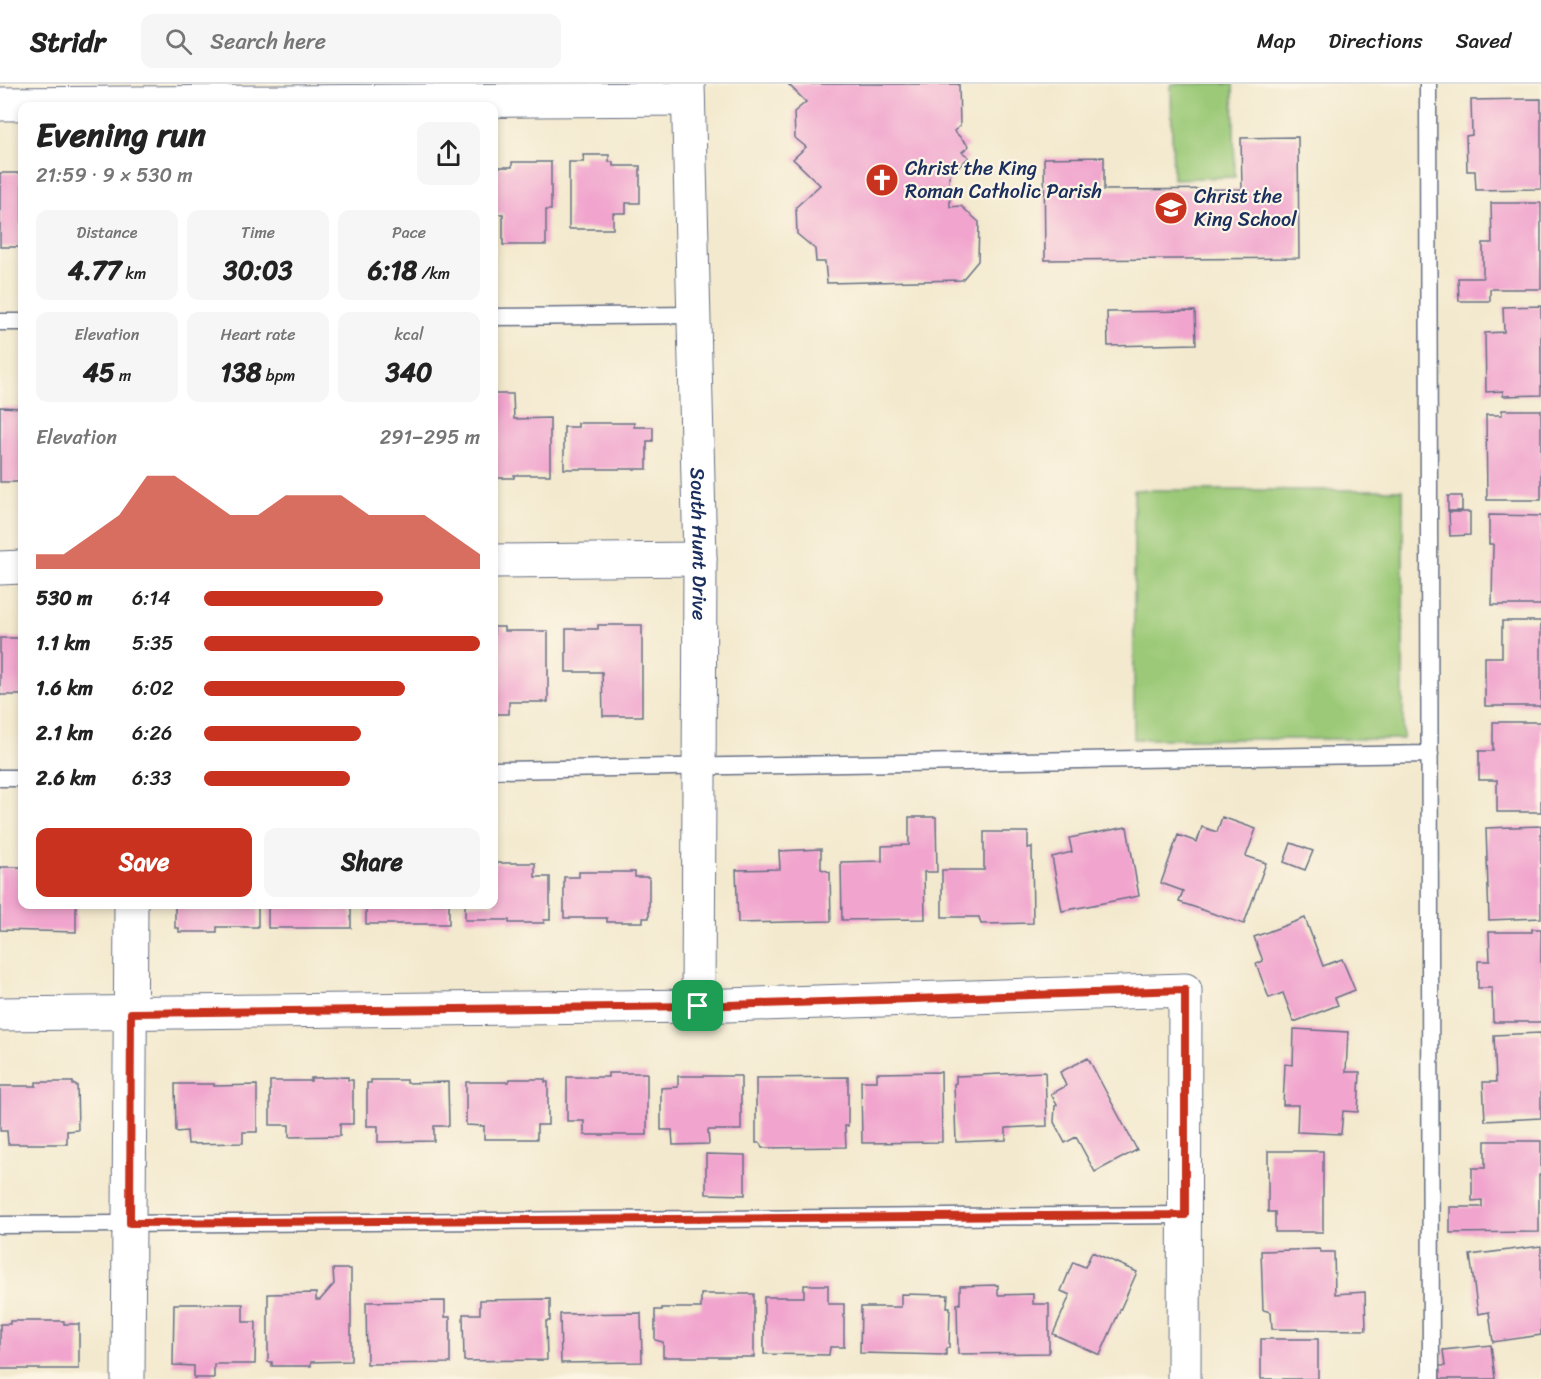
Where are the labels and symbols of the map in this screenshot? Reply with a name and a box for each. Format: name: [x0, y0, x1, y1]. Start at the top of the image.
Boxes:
place label: Christ the King Roman Catholic Parish: [905, 151, 1102, 209]
church icon: Christ the King Roman Catholic Parish: [864, 162, 900, 198]
place label: Christ the King School: [1194, 179, 1298, 237]
school or university icon: Christ the King School: [1153, 190, 1189, 226]
street label: South Hunt Drive: [680, 467, 718, 620]
pin: [672, 980, 723, 1031]

